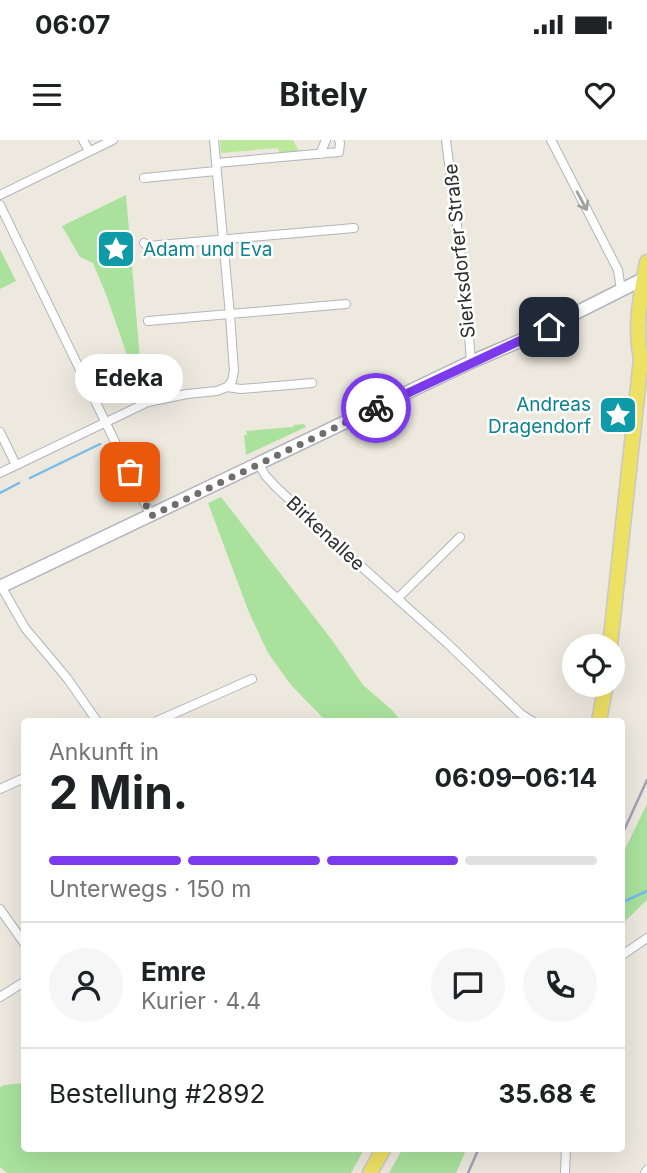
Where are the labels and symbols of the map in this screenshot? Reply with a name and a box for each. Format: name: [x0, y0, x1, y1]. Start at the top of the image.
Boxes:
street label: Sierksdorfer Straße: [439, 163, 480, 339]
one-way arrow: [576, 190, 590, 211]
place icon: Adam und Eva: [95, 228, 137, 270]
place label: Adam und Eva: [143, 238, 273, 261]
pin: [519, 297, 579, 357]
callout: Edeka: [76, 353, 184, 402]
courier: [341, 373, 411, 443]
place label: Andreas Dragendorf: [488, 393, 591, 438]
place icon: Andreas Dragendorf: [597, 394, 639, 436]
pin: [100, 442, 160, 502]
street label: Birkenallee: [282, 491, 370, 575]

